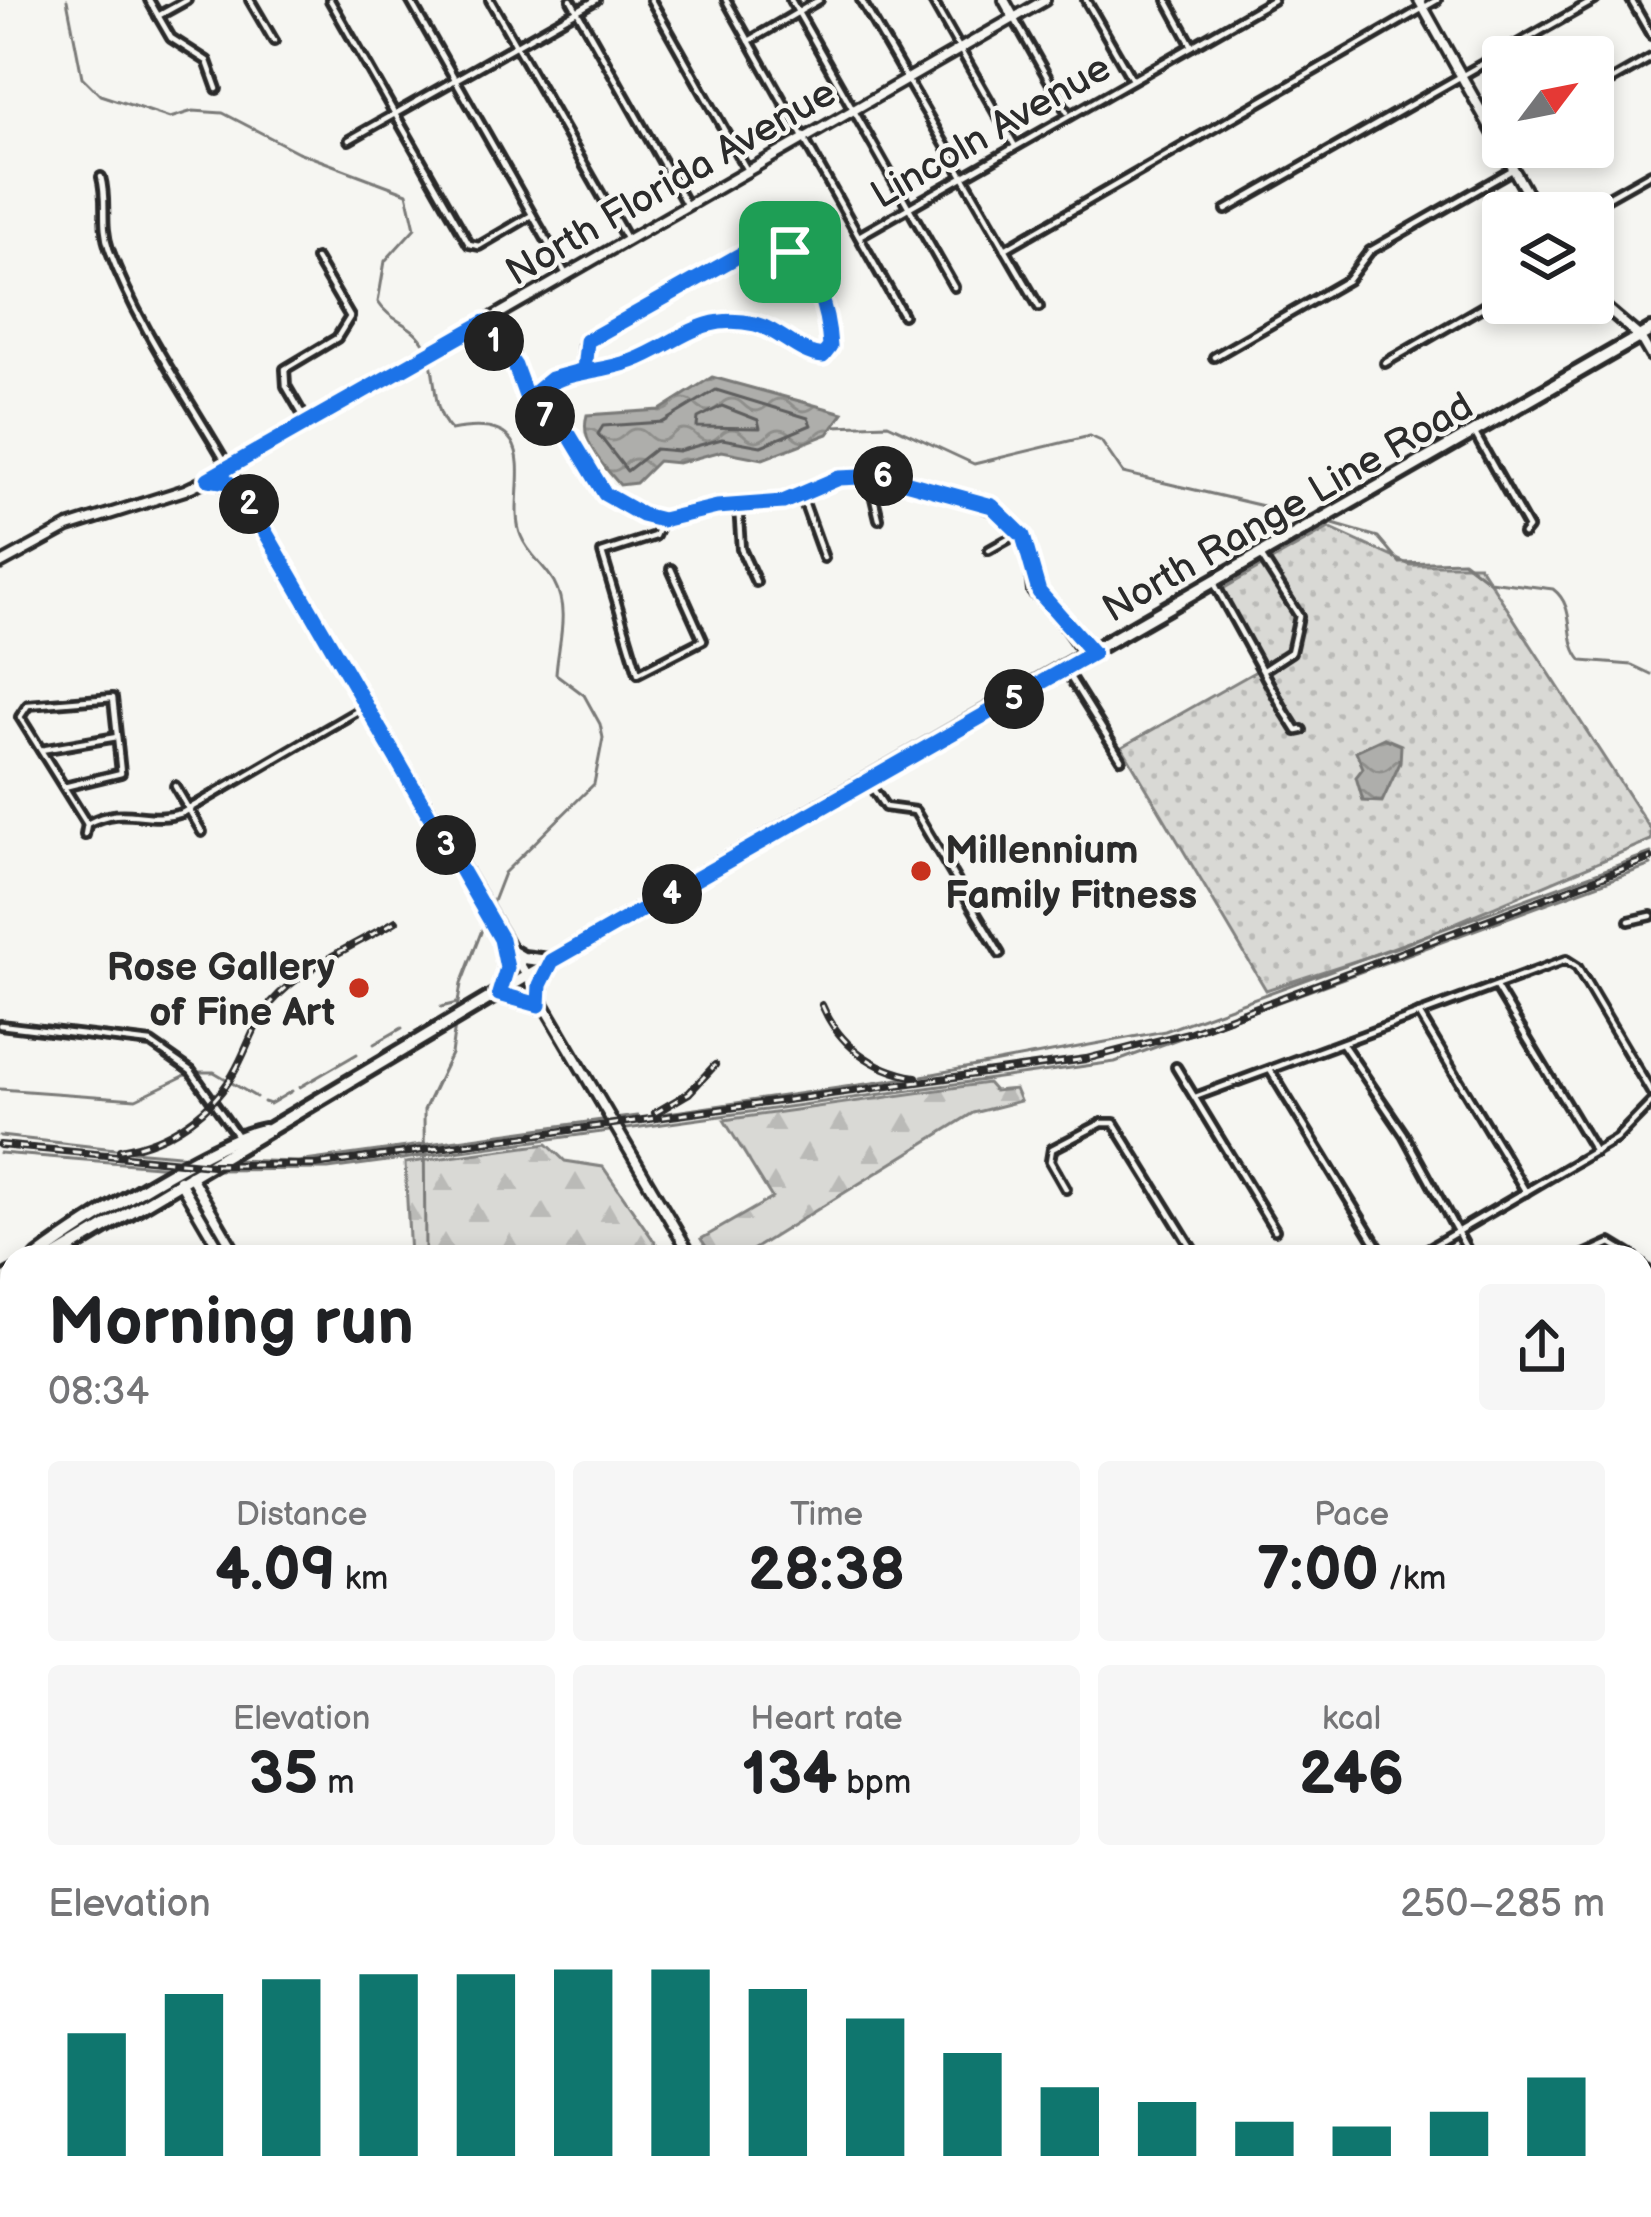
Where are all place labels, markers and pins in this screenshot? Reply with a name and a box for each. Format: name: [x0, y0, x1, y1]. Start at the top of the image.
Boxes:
pin: [739, 201, 841, 303]
pin: 1: [464, 311, 524, 371]
pin: 7: [515, 386, 575, 446]
pin: 6: [853, 446, 913, 506]
pin: 2: [219, 474, 279, 534]
pin: 5: [984, 669, 1044, 729]
pin: 3: [416, 815, 476, 875]
place label: Millennium Family Fitness: [945, 828, 1197, 920]
marker: Millennium Family Fitness: [908, 858, 934, 884]
pin: 4: [642, 864, 702, 924]
place label: Rose Gallery of Fine Art: [107, 945, 335, 1037]
marker: Rose Gallery of Fine Art: [346, 975, 372, 1001]

